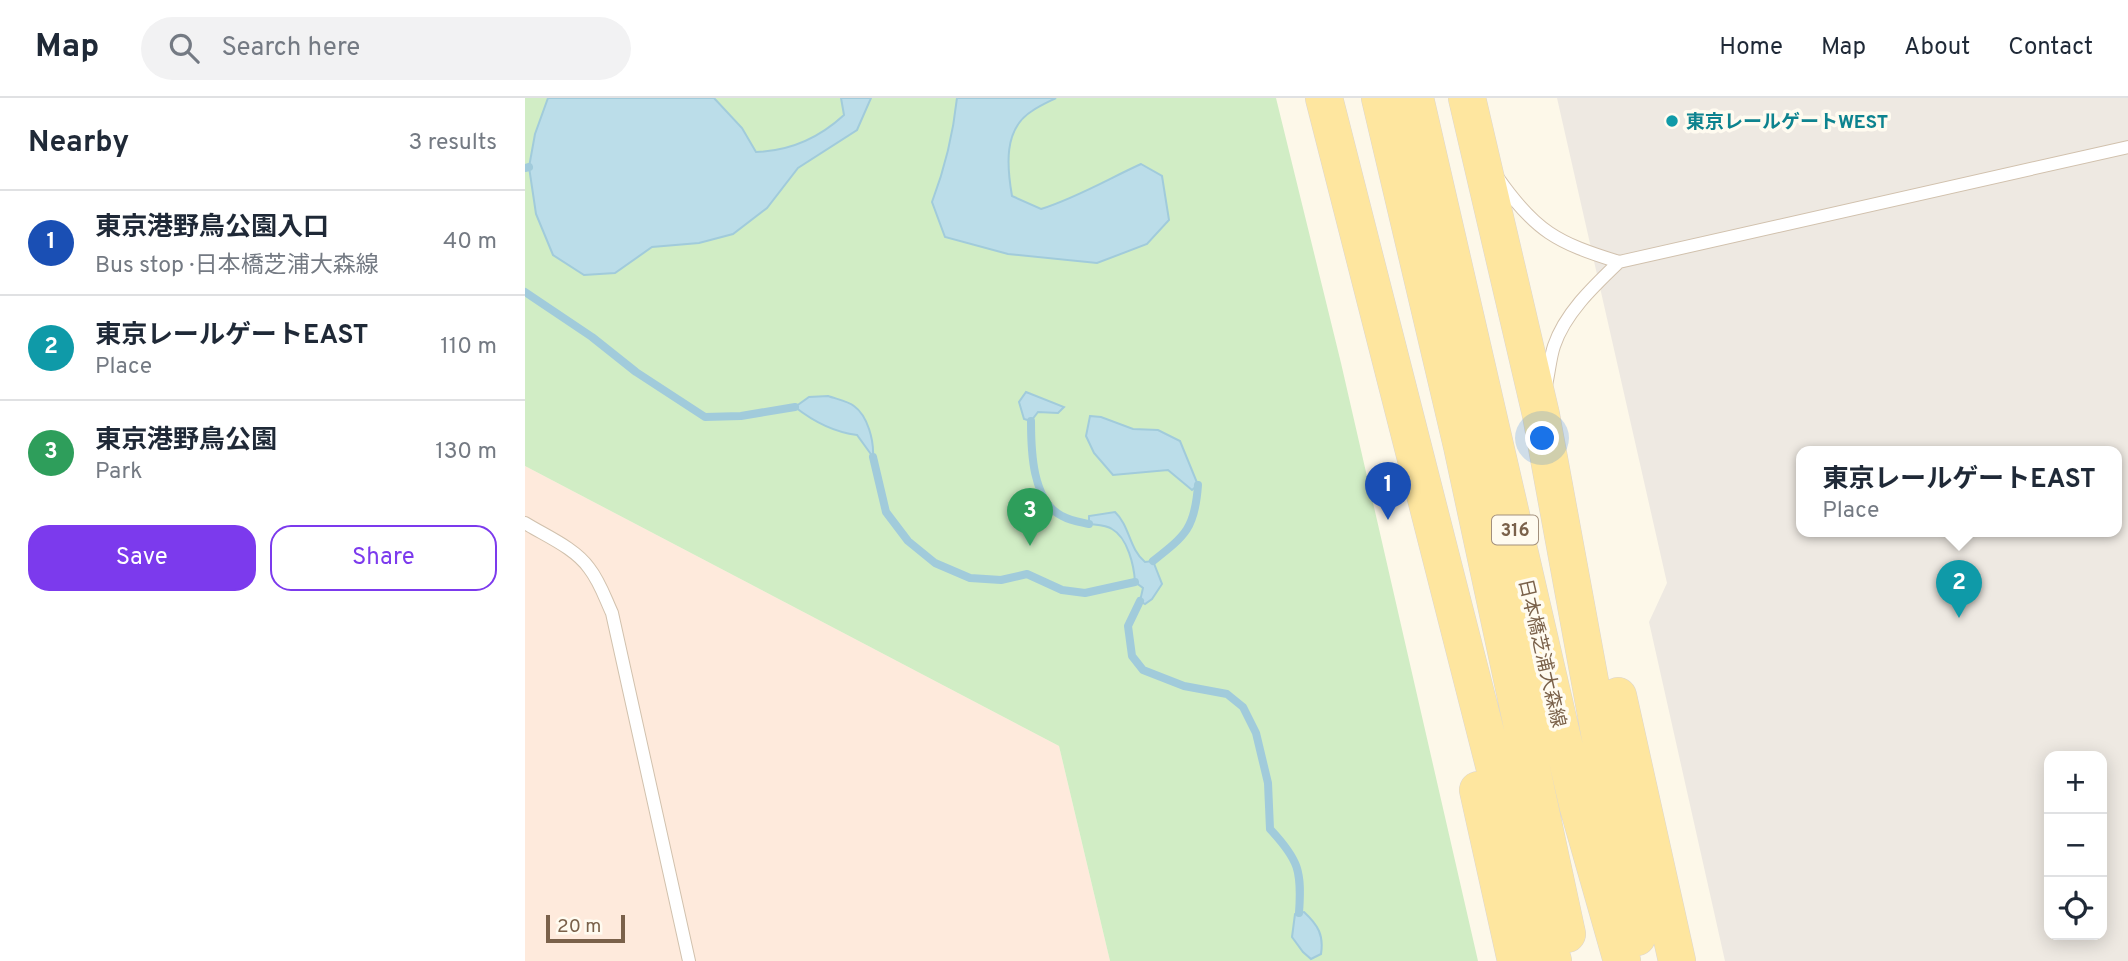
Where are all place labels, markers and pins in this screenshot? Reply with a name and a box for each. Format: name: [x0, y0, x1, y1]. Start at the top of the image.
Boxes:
place label: 東京レールゲートWEST: [1686, 111, 1888, 135]
marker: 東京レールゲートWEST: [1664, 113, 1680, 129]
pin: 1: [1365, 462, 1411, 520]
pin: 3: [1007, 488, 1053, 546]
pin: 2: [1936, 560, 1982, 618]

